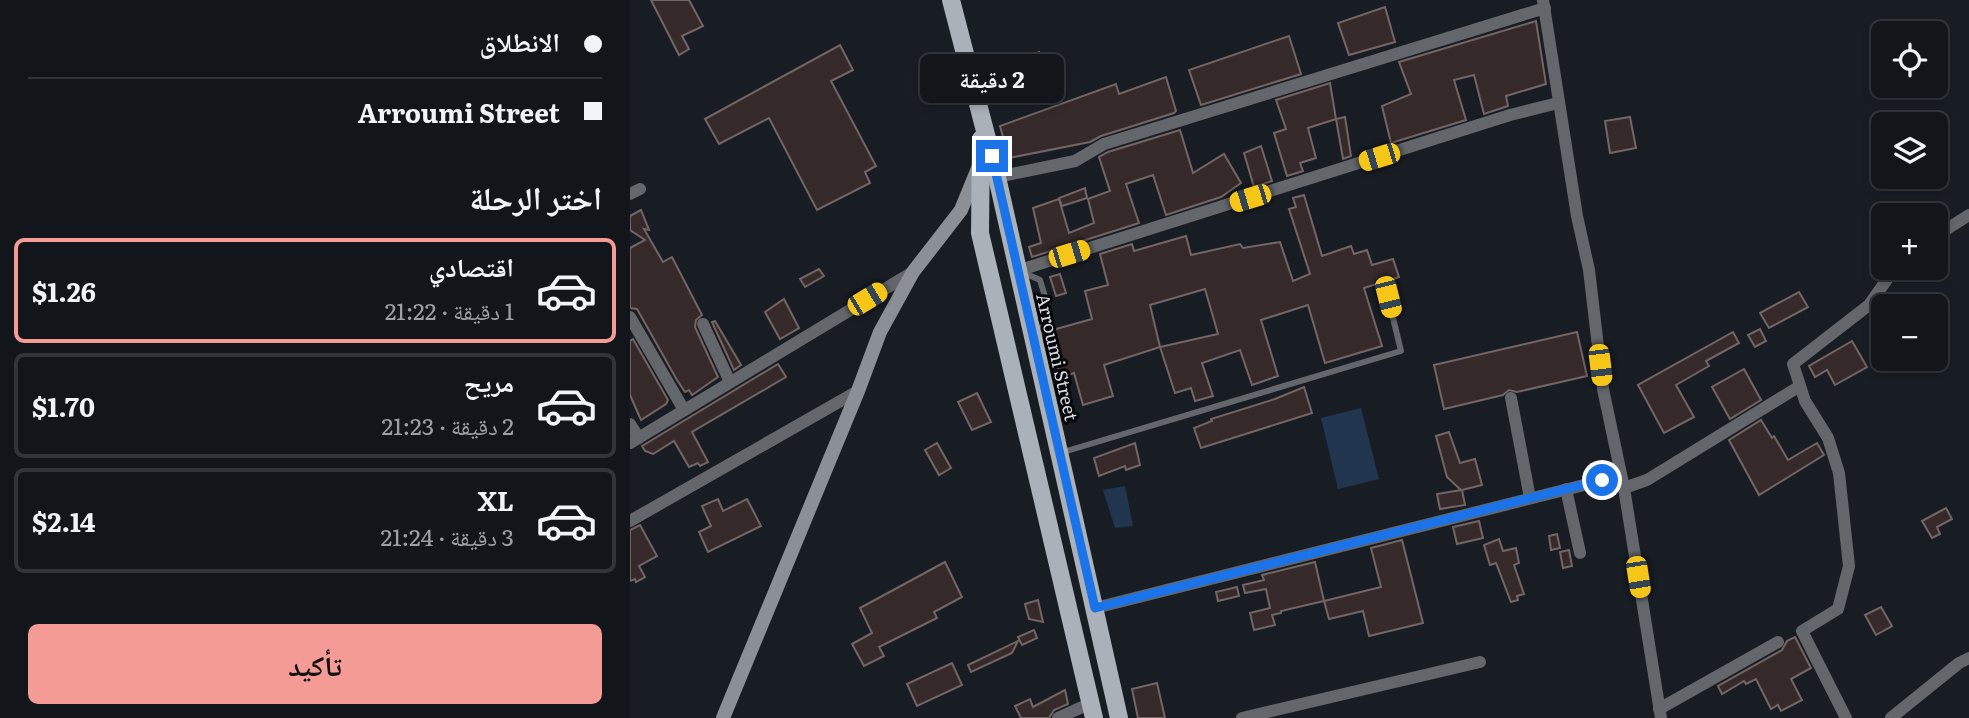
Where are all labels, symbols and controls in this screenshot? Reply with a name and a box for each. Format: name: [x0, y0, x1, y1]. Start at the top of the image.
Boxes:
text: الانطلاق: [480, 21, 560, 60]
map controls: [1871, 21, 1948, 371]
button: locate: [1871, 21, 1948, 98]
callout: 2 دقيقة: [920, 54, 1064, 104]
text: 2 دقيقة: [959, 61, 1025, 95]
text: Arroumi Street: [358, 92, 560, 131]
button: layers: [1871, 112, 1948, 189]
route end: [976, 140, 1008, 172]
car: [1356, 141, 1403, 173]
text: اختر الرحلة: [469, 172, 602, 220]
car: [1227, 182, 1274, 214]
button: +: [1871, 203, 1948, 280]
car: [1046, 238, 1093, 270]
text: اقتصادي: [429, 246, 514, 285]
icon: car: [535, 259, 598, 322]
text: $1.26: [32, 271, 96, 310]
car: [1373, 274, 1404, 320]
car: [844, 279, 891, 319]
street label: Arroumi Street: [1030, 291, 1086, 424]
text: 1 دقيقة · 21:22: [385, 293, 514, 327]
button: −: [1871, 294, 1948, 371]
car: [1588, 343, 1613, 387]
text: مريح: [464, 361, 514, 400]
icon: car: [535, 374, 598, 437]
text: $1.70: [32, 386, 95, 425]
text: 2 دقيقة · 21:23: [382, 408, 514, 442]
route start: [1586, 464, 1618, 496]
text: XL: [477, 480, 514, 519]
icon: car: [535, 489, 598, 552]
text: $2.14: [32, 501, 95, 540]
text: 3 دقيقة · 21:24: [381, 519, 514, 553]
car: [1625, 555, 1652, 599]
button: تأكيد: [28, 624, 602, 704]

